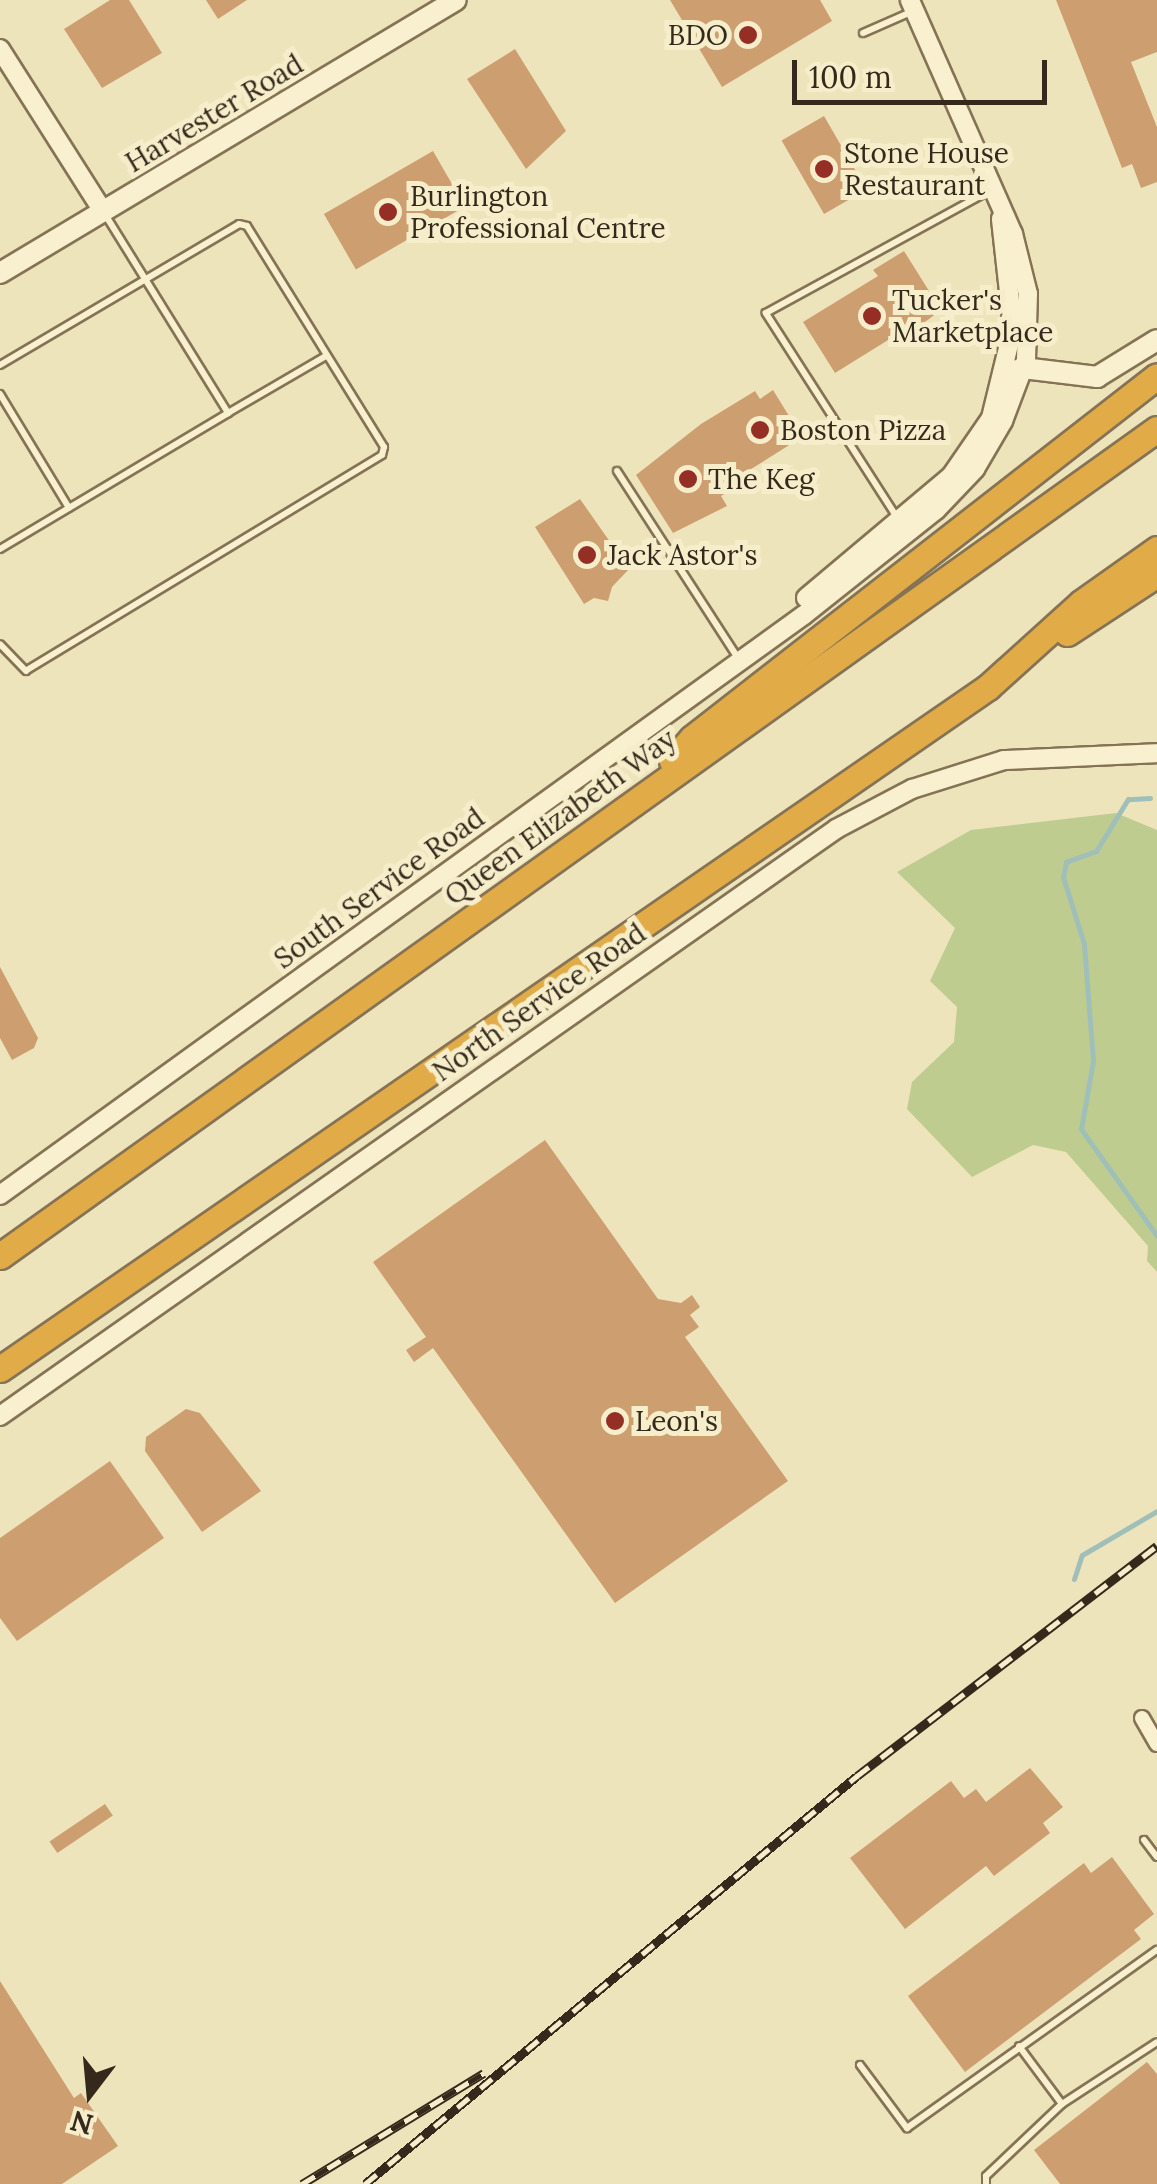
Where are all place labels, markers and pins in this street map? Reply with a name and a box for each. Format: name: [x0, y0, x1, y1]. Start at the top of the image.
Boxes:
place label: BDO: [668, 18, 728, 52]
marker: BDO: [737, 24, 759, 46]
place label: Stone House Restaurant: [844, 136, 1009, 202]
marker: Stone House Restaurant: [813, 158, 835, 180]
place label: Burlington Professional Centre: [410, 179, 666, 245]
marker: Burlington Professional Centre: [375, 199, 401, 225]
place label: Tucker's Marketplace: [892, 283, 1054, 349]
marker: Tucker's Marketplace: [861, 305, 883, 327]
place label: Boston Pizza: [780, 413, 946, 447]
marker: Boston Pizza: [749, 419, 771, 441]
place label: The Keg: [708, 462, 815, 496]
marker: The Keg: [677, 468, 699, 490]
place label: Jack Astor's: [607, 538, 757, 572]
marker: Jack Astor's: [576, 544, 598, 566]
place label: Leon's: [635, 1404, 718, 1438]
marker: Leon's: [604, 1410, 626, 1432]

